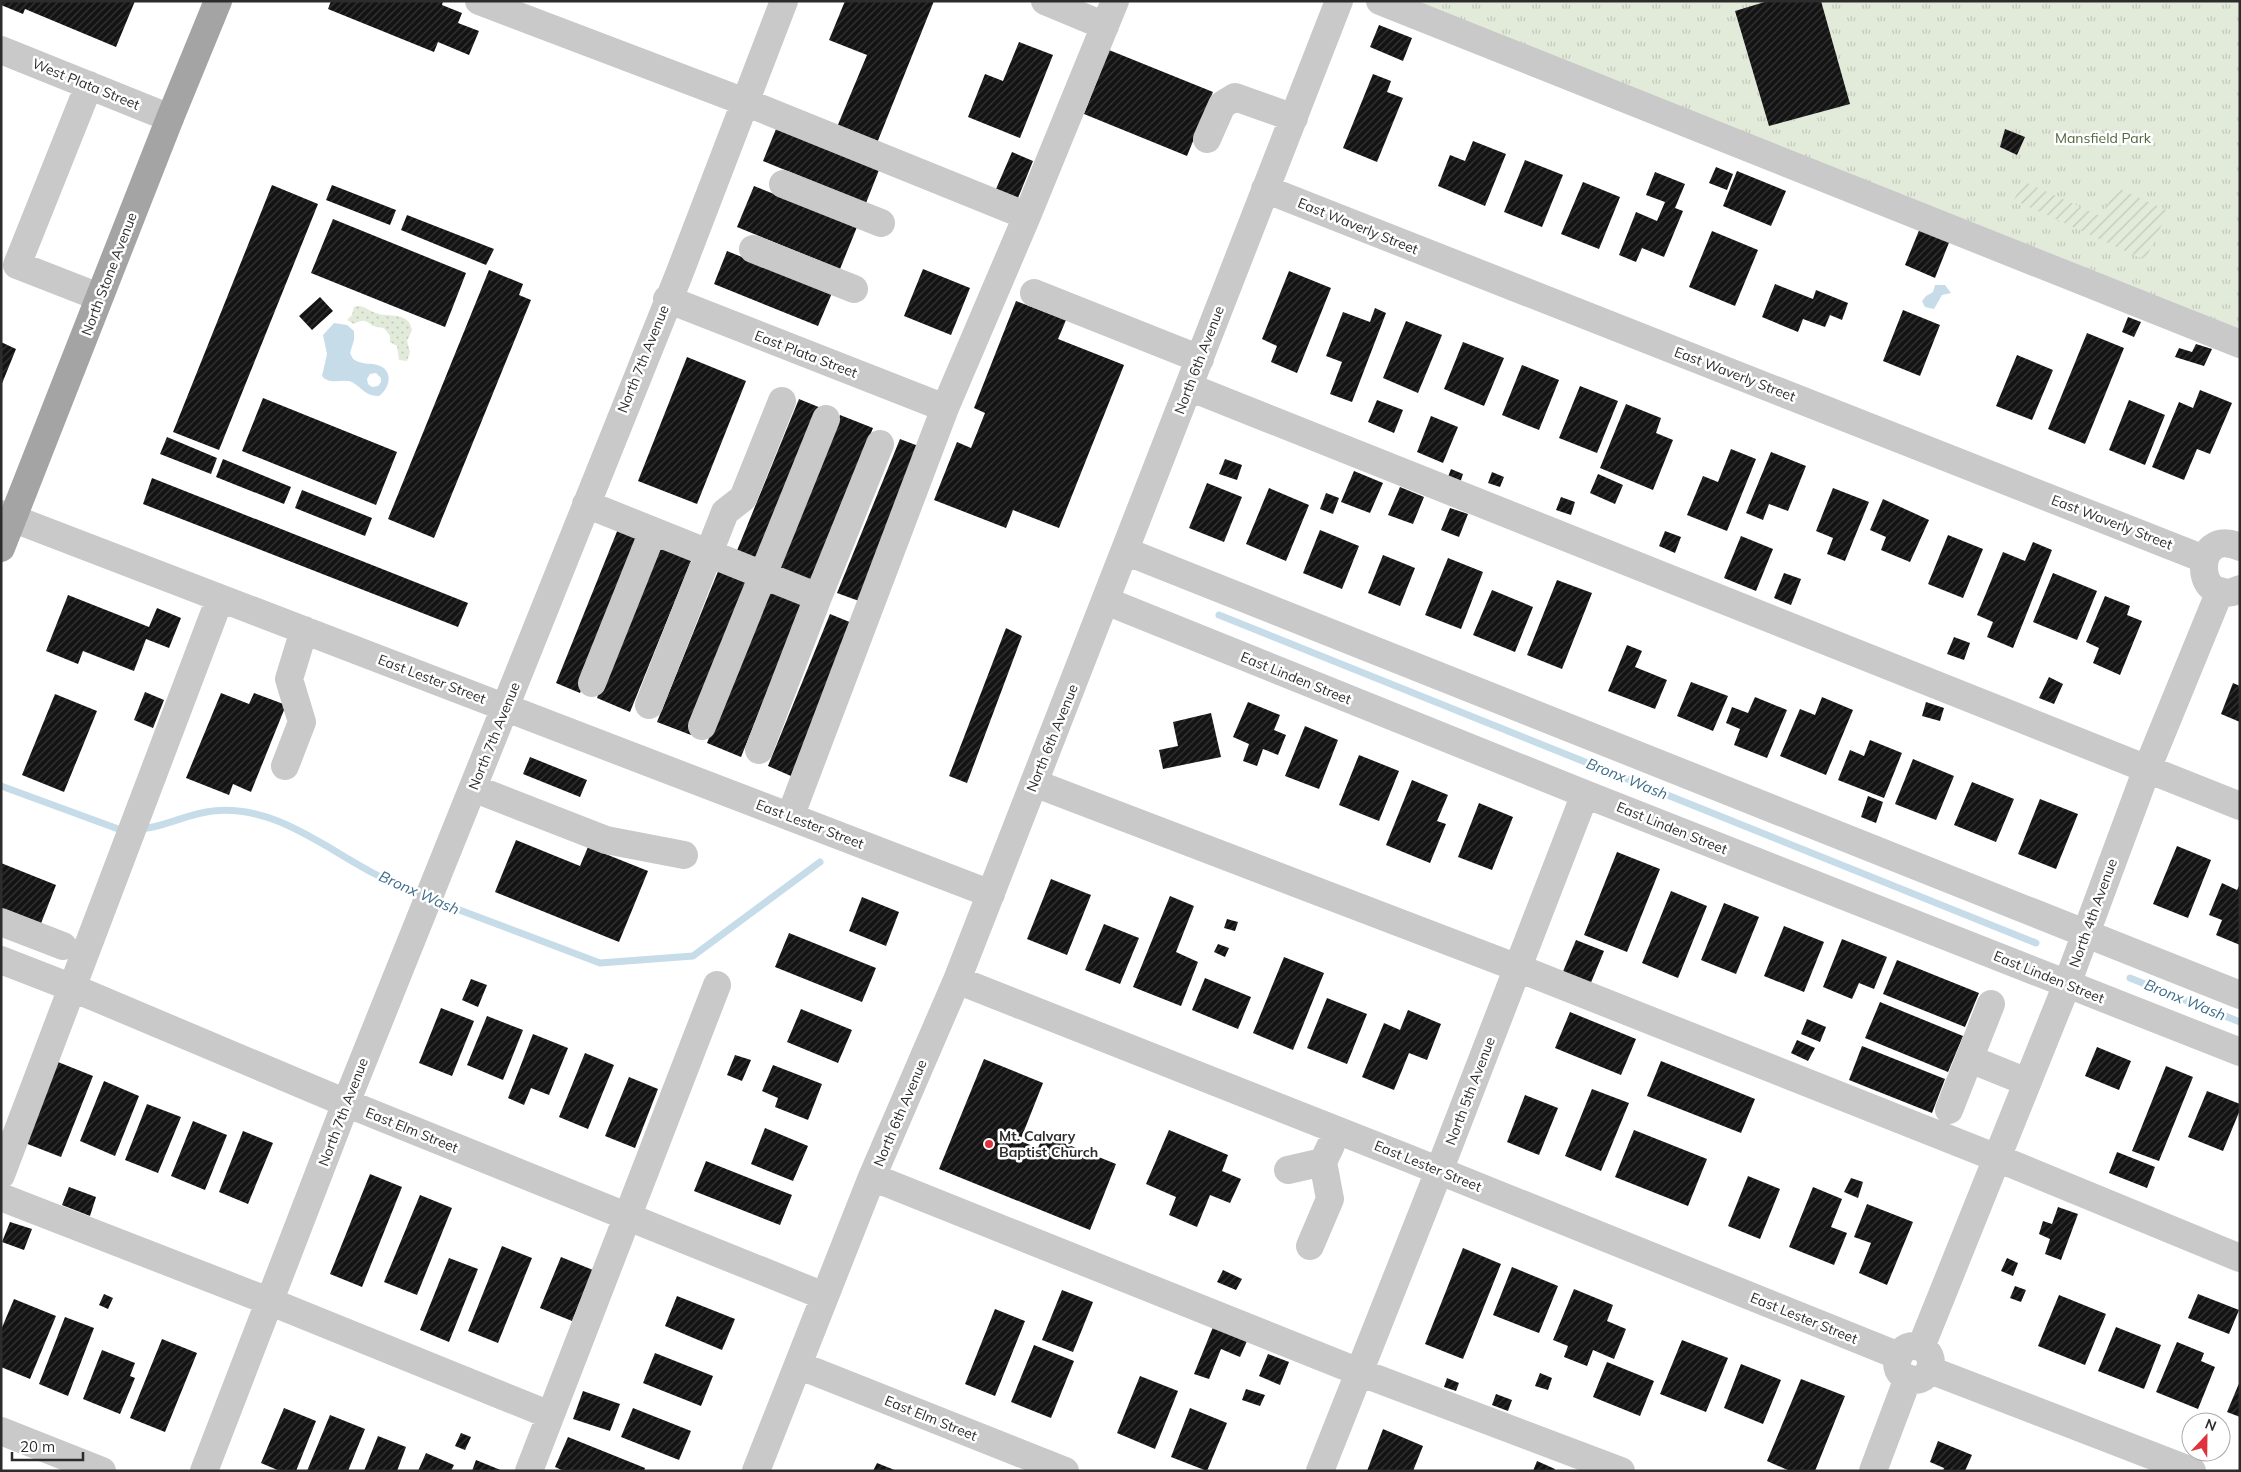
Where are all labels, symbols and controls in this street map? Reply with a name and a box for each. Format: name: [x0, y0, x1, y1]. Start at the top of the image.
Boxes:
street label: West Plata Street: [30, 54, 142, 114]
park label: Mansfield Park: [2055, 129, 2152, 147]
street label: East Waverly Street: [1295, 194, 1421, 258]
street label: North Stone Avenue: [77, 210, 141, 338]
street label: North 7th Avenue: [613, 303, 673, 415]
street label: North 6th Avenue: [1170, 303, 1228, 417]
street label: East Plata Street: [752, 326, 860, 382]
street label: East Waverly Street: [1672, 343, 1798, 405]
street label: East Waverly Street: [2049, 491, 2175, 553]
street label: East Linden Street: [1238, 648, 1354, 708]
street label: East Lester Street: [376, 650, 488, 708]
street label: North 7th Avenue: [464, 680, 524, 792]
street label: North 6th Avenue: [1022, 682, 1082, 794]
water label: Bronx Wash: [1584, 754, 1671, 804]
street label: East Lester Street: [754, 795, 866, 853]
street label: East Linden Street: [1614, 798, 1730, 858]
street label: North 4th Avenue: [2065, 856, 2121, 970]
water label: Bronx Wash: [376, 866, 462, 919]
street label: East Linden Street: [1991, 947, 2107, 1007]
water label: Bronx Wash: [2142, 975, 2229, 1025]
street label: North 5th Avenue: [1441, 1034, 1499, 1148]
street label: North 7th Avenue: [314, 1055, 372, 1169]
street label: North 6th Avenue: [869, 1057, 931, 1169]
street label: East Elm Street: [363, 1103, 461, 1157]
place label: Mt. Calvary Baptist Church: [999, 1127, 1098, 1161]
street label: East Lester Street: [1372, 1136, 1484, 1196]
marker: Mt. Calvary Baptist Church: [983, 1138, 995, 1150]
street label: East Lester Street: [1748, 1288, 1860, 1348]
street label: East Elm Street: [882, 1391, 980, 1445]
north arrow: [2181, 1412, 2231, 1462]
text: N: [2203, 1415, 2219, 1435]
scale bar: [12, 1430, 84, 1462]
text: 20 m: [20, 1437, 55, 1456]

